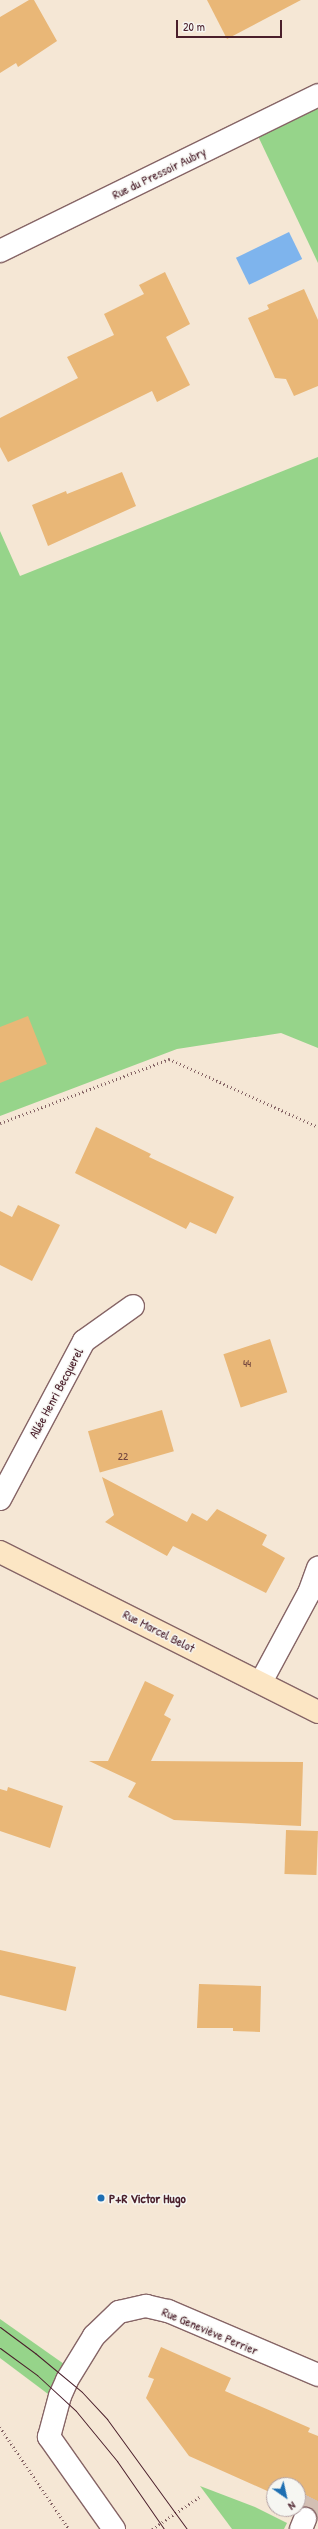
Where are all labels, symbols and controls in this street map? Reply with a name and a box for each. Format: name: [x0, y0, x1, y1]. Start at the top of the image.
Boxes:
scale bar: [178, 12, 284, 38]
text: 20 m: [183, 18, 205, 35]
street label: Rue du Pressoir Aubry: [110, 144, 208, 202]
street label: Allée Henri Becquerel: [26, 1345, 86, 1441]
house number: 44: [243, 1356, 251, 1370]
house number: 22: [118, 1449, 128, 1463]
street label: Rue Marcel Belot: [120, 1606, 198, 1656]
place label: P+R Victor Hugo: [109, 2190, 186, 2206]
marker: P+R Victor Hugo: [96, 2193, 106, 2203]
street label: Rue Geneviève Perrier: [160, 2304, 260, 2358]
north arrow: [266, 2477, 306, 2517]
text: N: [286, 2499, 299, 2514]

